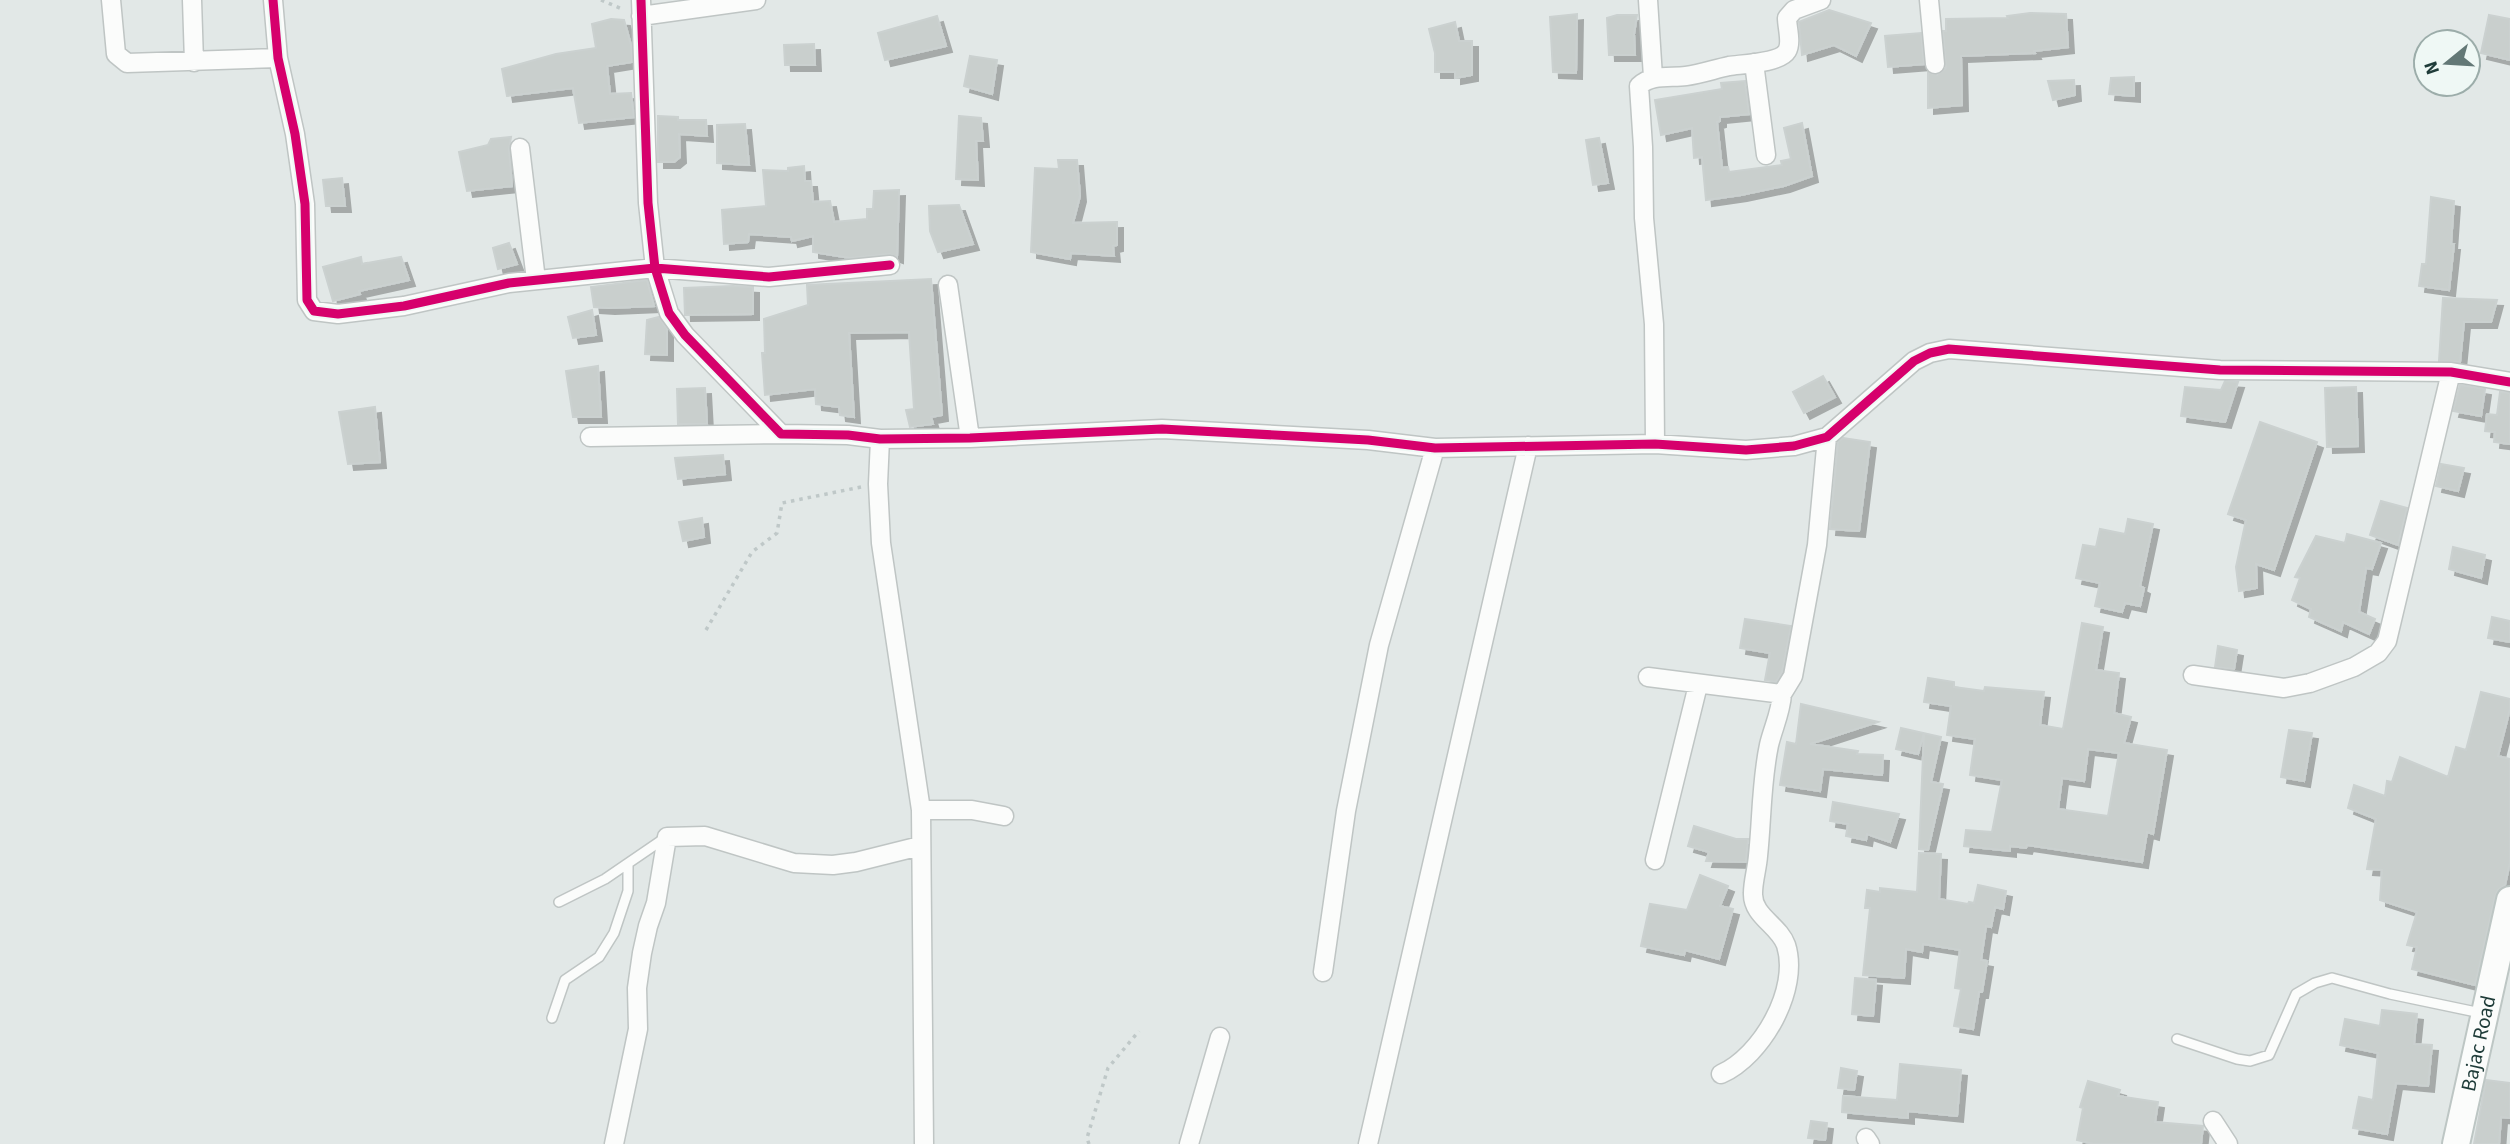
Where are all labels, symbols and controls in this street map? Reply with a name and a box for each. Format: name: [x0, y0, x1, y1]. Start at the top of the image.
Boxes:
north arrow: [2412, 28, 2482, 98]
text: N: [2417, 58, 2447, 78]
street label: Bajac Road: [2453, 993, 2503, 1094]

